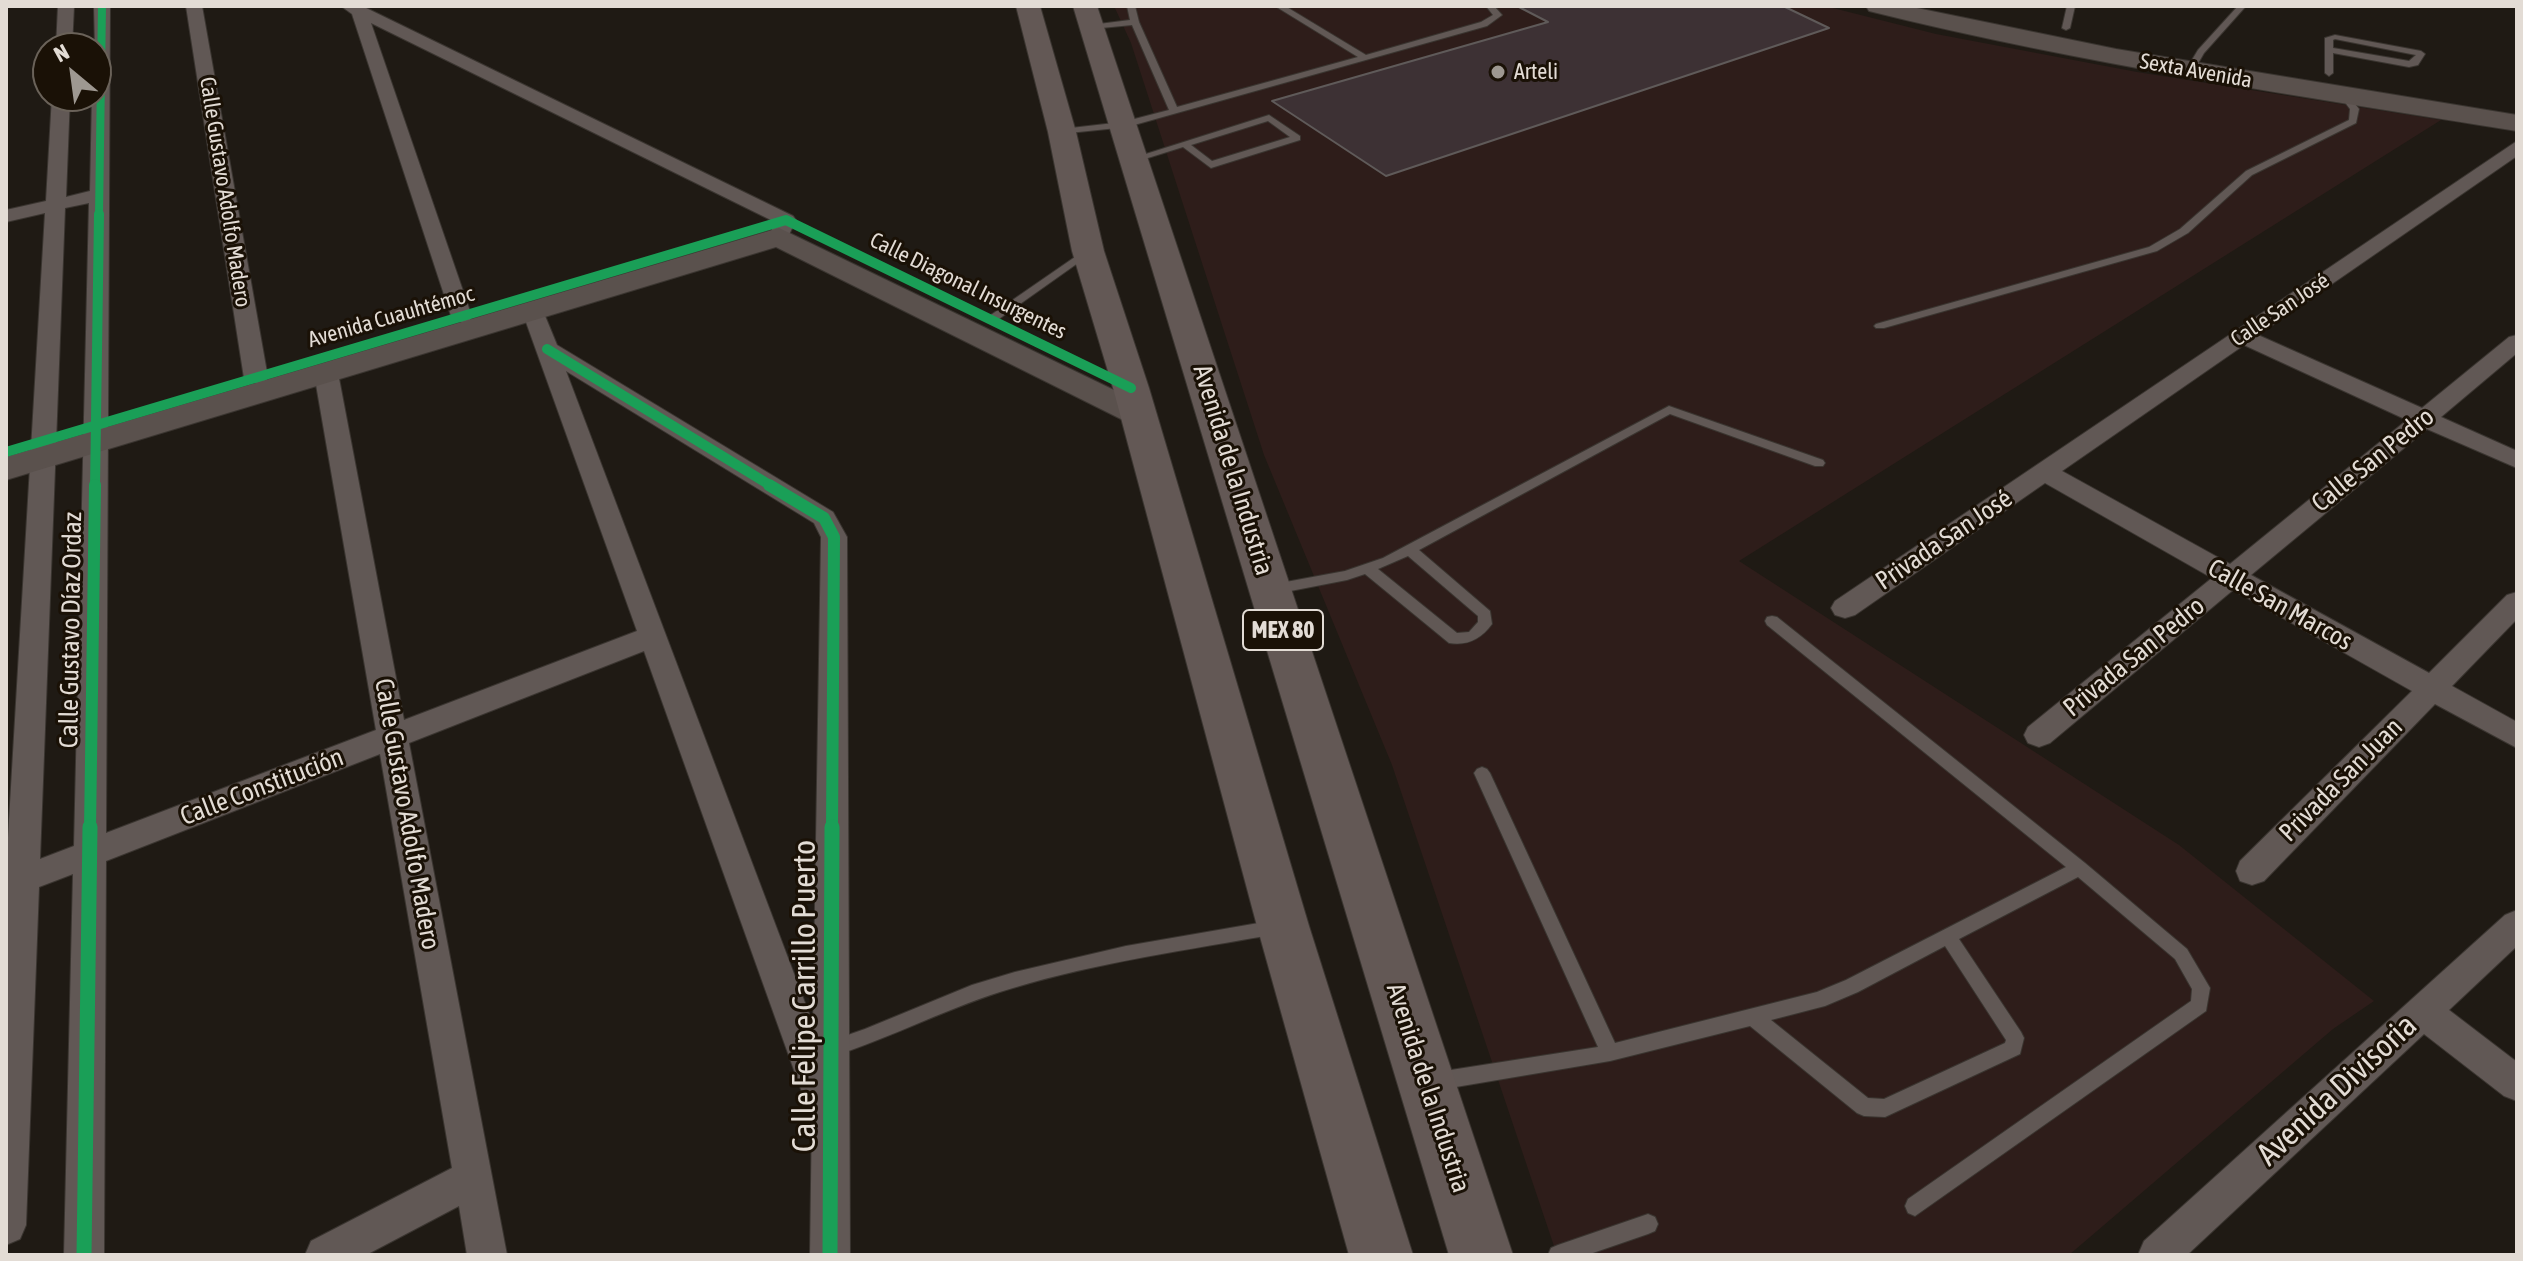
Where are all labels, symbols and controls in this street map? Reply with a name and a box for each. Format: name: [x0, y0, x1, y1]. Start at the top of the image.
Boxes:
north arrow: [32, 32, 112, 112]
text: N: [49, 38, 73, 67]
street label: Sexta Avenida: [2138, 48, 2254, 94]
place label: Arteli: [1514, 59, 1558, 85]
marker: Arteli: [1489, 63, 1507, 81]
street label: Calle Gustavo Adolfo Madero: [194, 75, 256, 309]
street label: Calle Diagonal Insurgentes: [865, 227, 1071, 345]
street label: Calle San José: [2226, 268, 2334, 352]
street label: Avenida Cuauhtémoc: [305, 281, 477, 353]
street label: Avenida de la Industria: [1186, 361, 1280, 579]
street label: Calle San Pedro: [2306, 401, 2440, 519]
street label: Privada San José: [1870, 483, 2018, 597]
street label: Calle Gustavo Díaz Ordaz: [53, 512, 89, 748]
street label: Calle San Marcos: [2202, 553, 2358, 657]
street label: Privada San Pedro: [2057, 591, 2211, 723]
road number: MEX 80: [1243, 610, 1323, 650]
street label: Calle Gustavo Adolfo Madero: [368, 676, 446, 952]
street label: Privada San Juan: [2273, 712, 2409, 848]
street label: Calle Constitución: [176, 742, 348, 832]
street label: Calle Felipe Carrillo Puerto: [786, 840, 824, 1152]
street label: Avenida de la Industria: [1379, 979, 1477, 1197]
street label: Avenida Divisoria: [2249, 1006, 2425, 1174]

